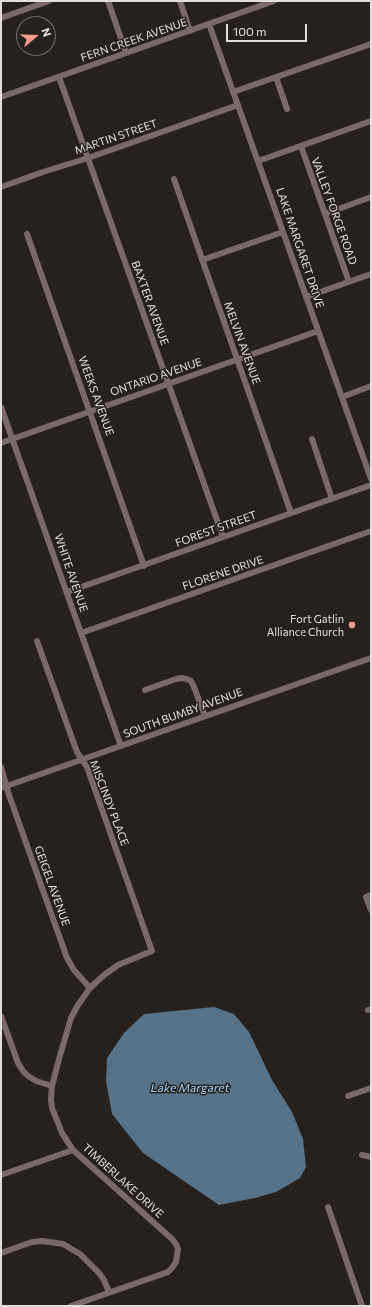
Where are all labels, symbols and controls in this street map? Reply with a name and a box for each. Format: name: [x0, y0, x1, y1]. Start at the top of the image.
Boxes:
north arrow: [16, 16, 56, 56]
street label: FERN CREEK AVENUE: [79, 16, 189, 64]
scale bar: [228, 16, 309, 42]
text: 100 m: [233, 24, 267, 38]
text: N: [39, 26, 54, 38]
street label: MARTIN STREET: [73, 117, 159, 157]
street label: VALLEY FORGE ROAD: [308, 155, 360, 267]
street label: LAKE MARGARET DRIVE: [273, 186, 327, 310]
street label: BAXTER AVENUE: [129, 259, 171, 347]
street label: MELVIN AVENUE: [221, 300, 263, 386]
street label: WEEKS AVENUE: [75, 354, 117, 438]
street label: ONTARIO AVENUE: [108, 355, 204, 399]
street label: FOREST STREET: [174, 508, 258, 550]
street label: WHITE AVENUE: [51, 532, 91, 614]
street label: FLORENE DRIVE: [181, 553, 265, 593]
place label: Fort Gatlin Alliance Church: [267, 612, 344, 638]
marker: Fort Gatlin Alliance Church: [347, 620, 357, 630]
street label: SOUTH BUMBY AVENUE: [121, 685, 245, 741]
street label: MISCINDY PLACE: [87, 758, 131, 848]
street label: GEIGEL AVENUE: [31, 844, 73, 928]
water label: Lake Margaret: [151, 1081, 229, 1095]
street label: TIMBERLAKE DRIVE: [80, 1141, 166, 1221]

